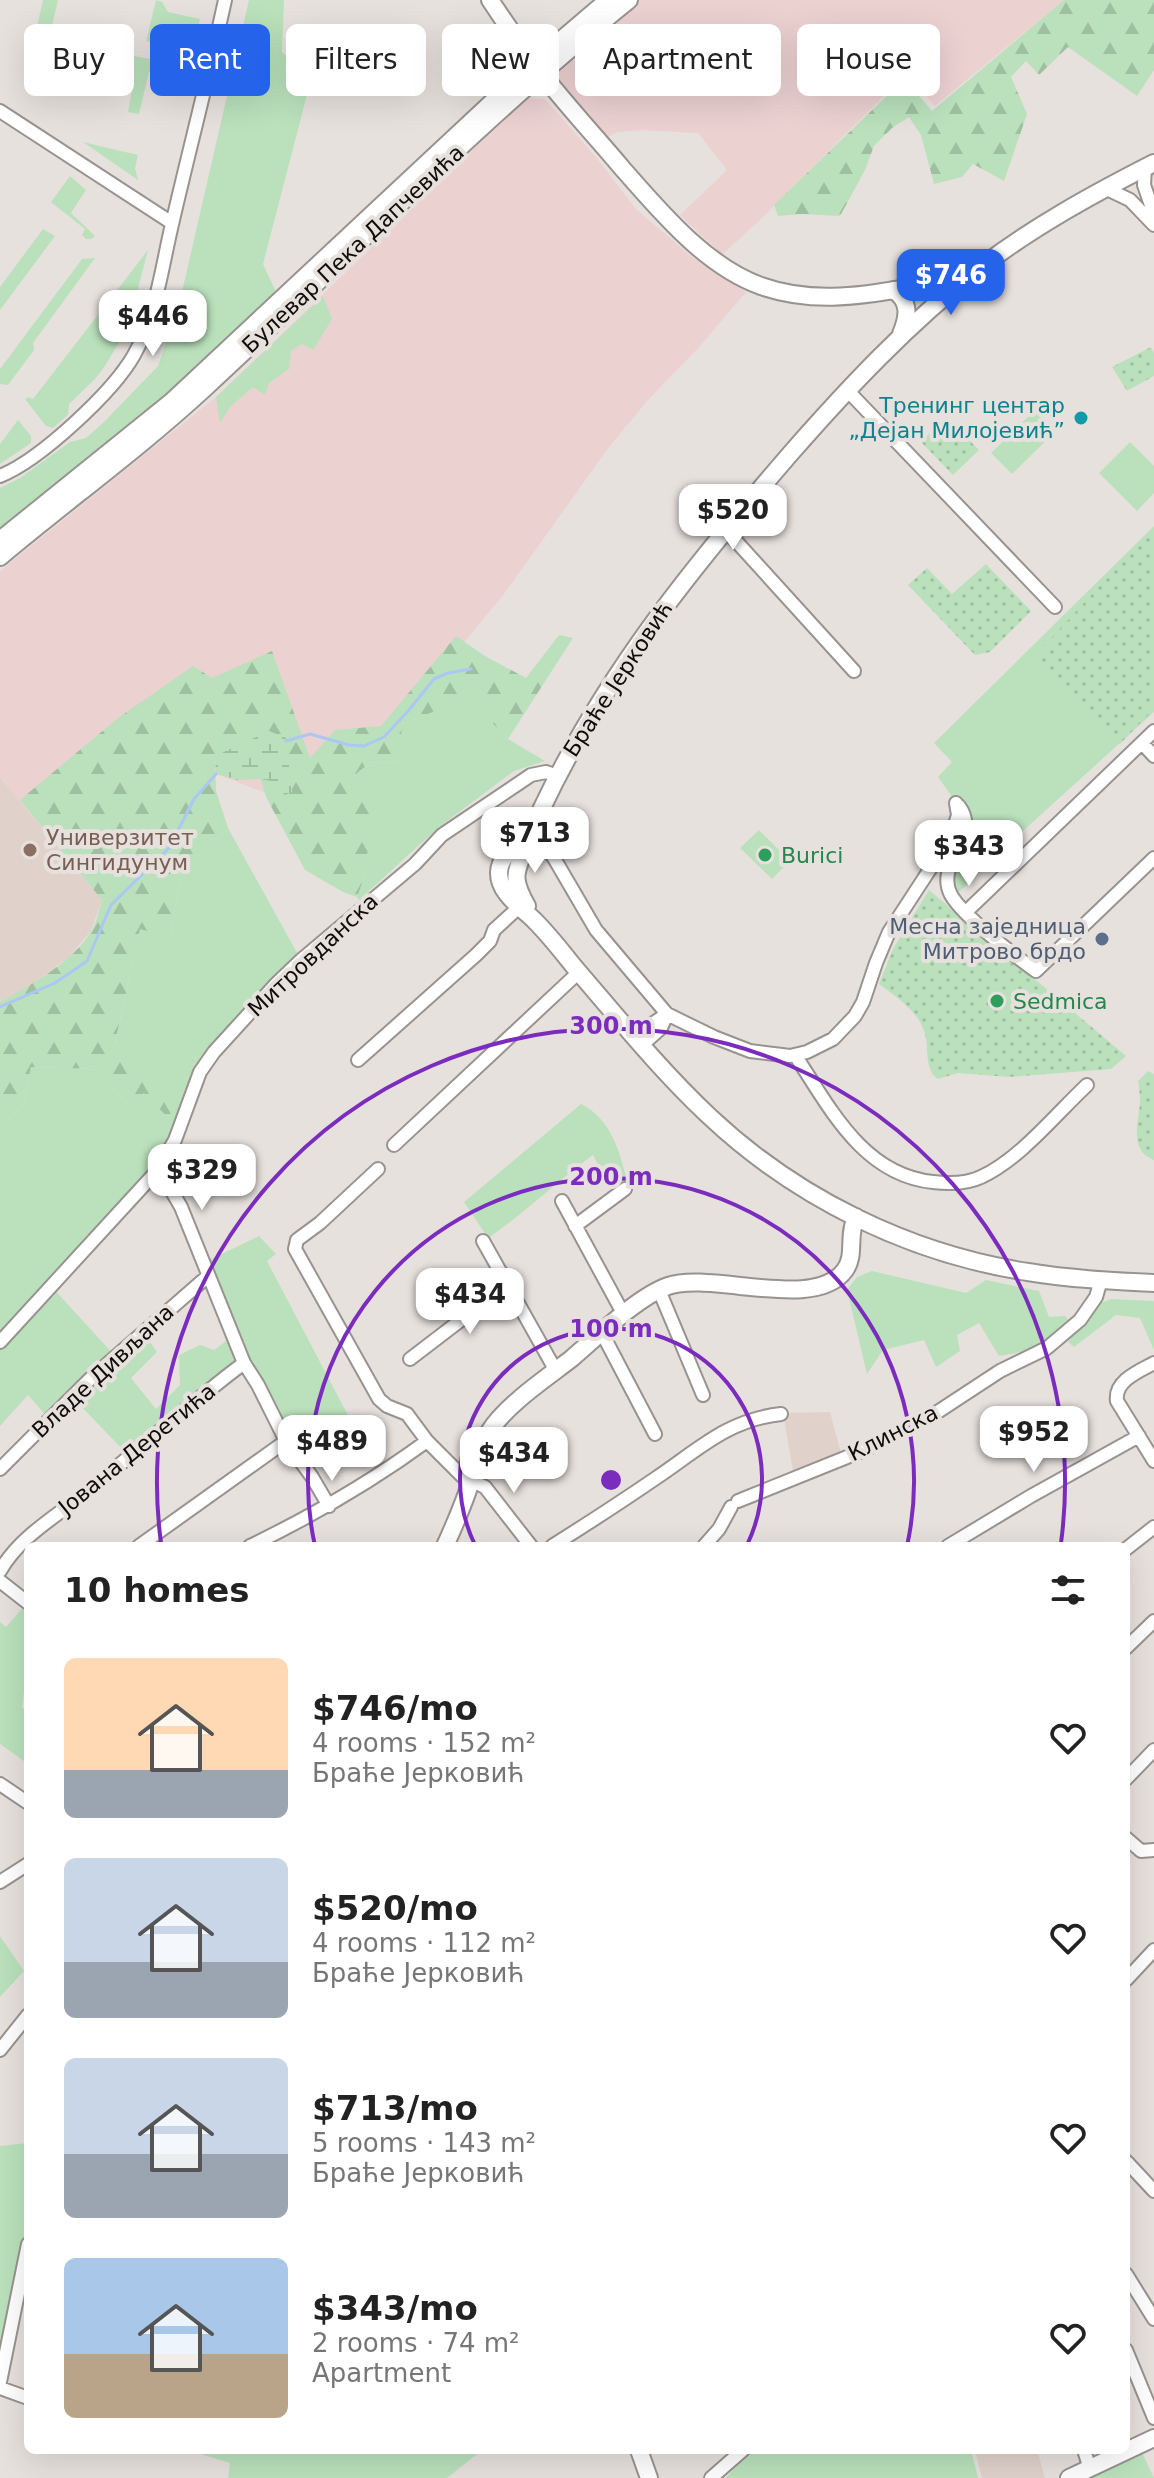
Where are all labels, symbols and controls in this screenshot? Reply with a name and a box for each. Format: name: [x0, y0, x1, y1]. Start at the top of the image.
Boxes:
chip: Buy: [24, 24, 134, 96]
chip: Rent: [150, 24, 270, 96]
chip: Filters: [286, 24, 426, 96]
chip: New: [442, 24, 559, 96]
chip: Apartment: [575, 24, 781, 96]
chip: House: [797, 24, 940, 96]
street label: Булевар Пека Дапчевића: [237, 140, 469, 358]
pin: $746: [904, 249, 998, 317]
text: $746: [915, 260, 987, 290]
pin: $446: [106, 290, 200, 358]
text: $446: [117, 301, 189, 331]
place label: Тренинг центар „Дејан Милојевић”: [848, 393, 1065, 443]
marker: Тренинг центар „Дејан Милојевић”: [1072, 409, 1090, 427]
pin: $520: [686, 484, 780, 552]
text: $520: [697, 495, 769, 525]
street label: Браће Јерковић: [559, 597, 677, 761]
pin: $713: [488, 807, 582, 875]
text: $713: [499, 818, 571, 848]
pin: $343: [922, 820, 1016, 888]
place label: Универзитет Сингидунум: [46, 825, 194, 875]
text: $343: [933, 831, 1005, 861]
marker: Универзитет Сингидунум: [21, 841, 39, 859]
place label: Burici: [781, 843, 843, 868]
marker: Burici: [756, 846, 774, 864]
street label: Митровданска: [243, 888, 383, 1022]
place label: Месна заједница Митрово брдо: [889, 914, 1086, 964]
marker: Месна заједница Митрово брдо: [1093, 930, 1111, 948]
place label: Sedmica: [1013, 989, 1108, 1014]
marker: Sedmica: [988, 992, 1006, 1010]
text: 300 m: [569, 1012, 653, 1040]
pin: $329: [155, 1144, 249, 1212]
text: $329: [166, 1155, 238, 1185]
text: 200 m: [569, 1163, 653, 1191]
pin: $434: [423, 1268, 517, 1336]
text: $434: [434, 1279, 506, 1309]
street label: Владе Дивљана: [27, 1299, 179, 1443]
text: 100 m: [569, 1315, 653, 1343]
street label: Јована Деретића: [52, 1378, 220, 1521]
street label: Клинска: [844, 1400, 942, 1466]
pin: $952: [987, 1406, 1081, 1474]
pin: $489: [285, 1415, 379, 1483]
text: $952: [998, 1417, 1070, 1447]
text: $489: [296, 1426, 368, 1456]
pin: $434: [467, 1427, 561, 1495]
text: $434: [478, 1438, 550, 1468]
centre of rings: [597, 1466, 625, 1494]
icon: filters: [1046, 1568, 1090, 1612]
text: 10 homes: [64, 1570, 249, 1610]
text: $746/mo: [312, 1688, 478, 1728]
icon: home: [128, 1690, 224, 1786]
icon: heart: [1046, 1716, 1090, 1760]
text: 4 rooms · 152 m²: [312, 1728, 536, 1758]
text: Браће Јерковић: [312, 1758, 524, 1788]
text: $520/mo: [312, 1888, 478, 1928]
icon: home: [128, 1890, 224, 1986]
icon: heart: [1046, 1916, 1090, 1960]
text: 4 rooms · 112 m²: [312, 1928, 536, 1958]
text: Браће Јерковић: [312, 1958, 524, 1988]
text: $713/mo: [312, 2088, 478, 2128]
icon: home: [128, 2090, 224, 2186]
icon: heart: [1046, 2116, 1090, 2160]
text: 5 rooms · 143 m²: [312, 2128, 536, 2158]
text: Браће Јерковић: [312, 2158, 524, 2188]
text: $343/mo: [312, 2288, 478, 2328]
icon: home: [128, 2290, 224, 2386]
icon: heart: [1046, 2316, 1090, 2360]
text: 2 rooms · 74 m²: [312, 2328, 520, 2358]
text: Apartment: [312, 2358, 451, 2388]

